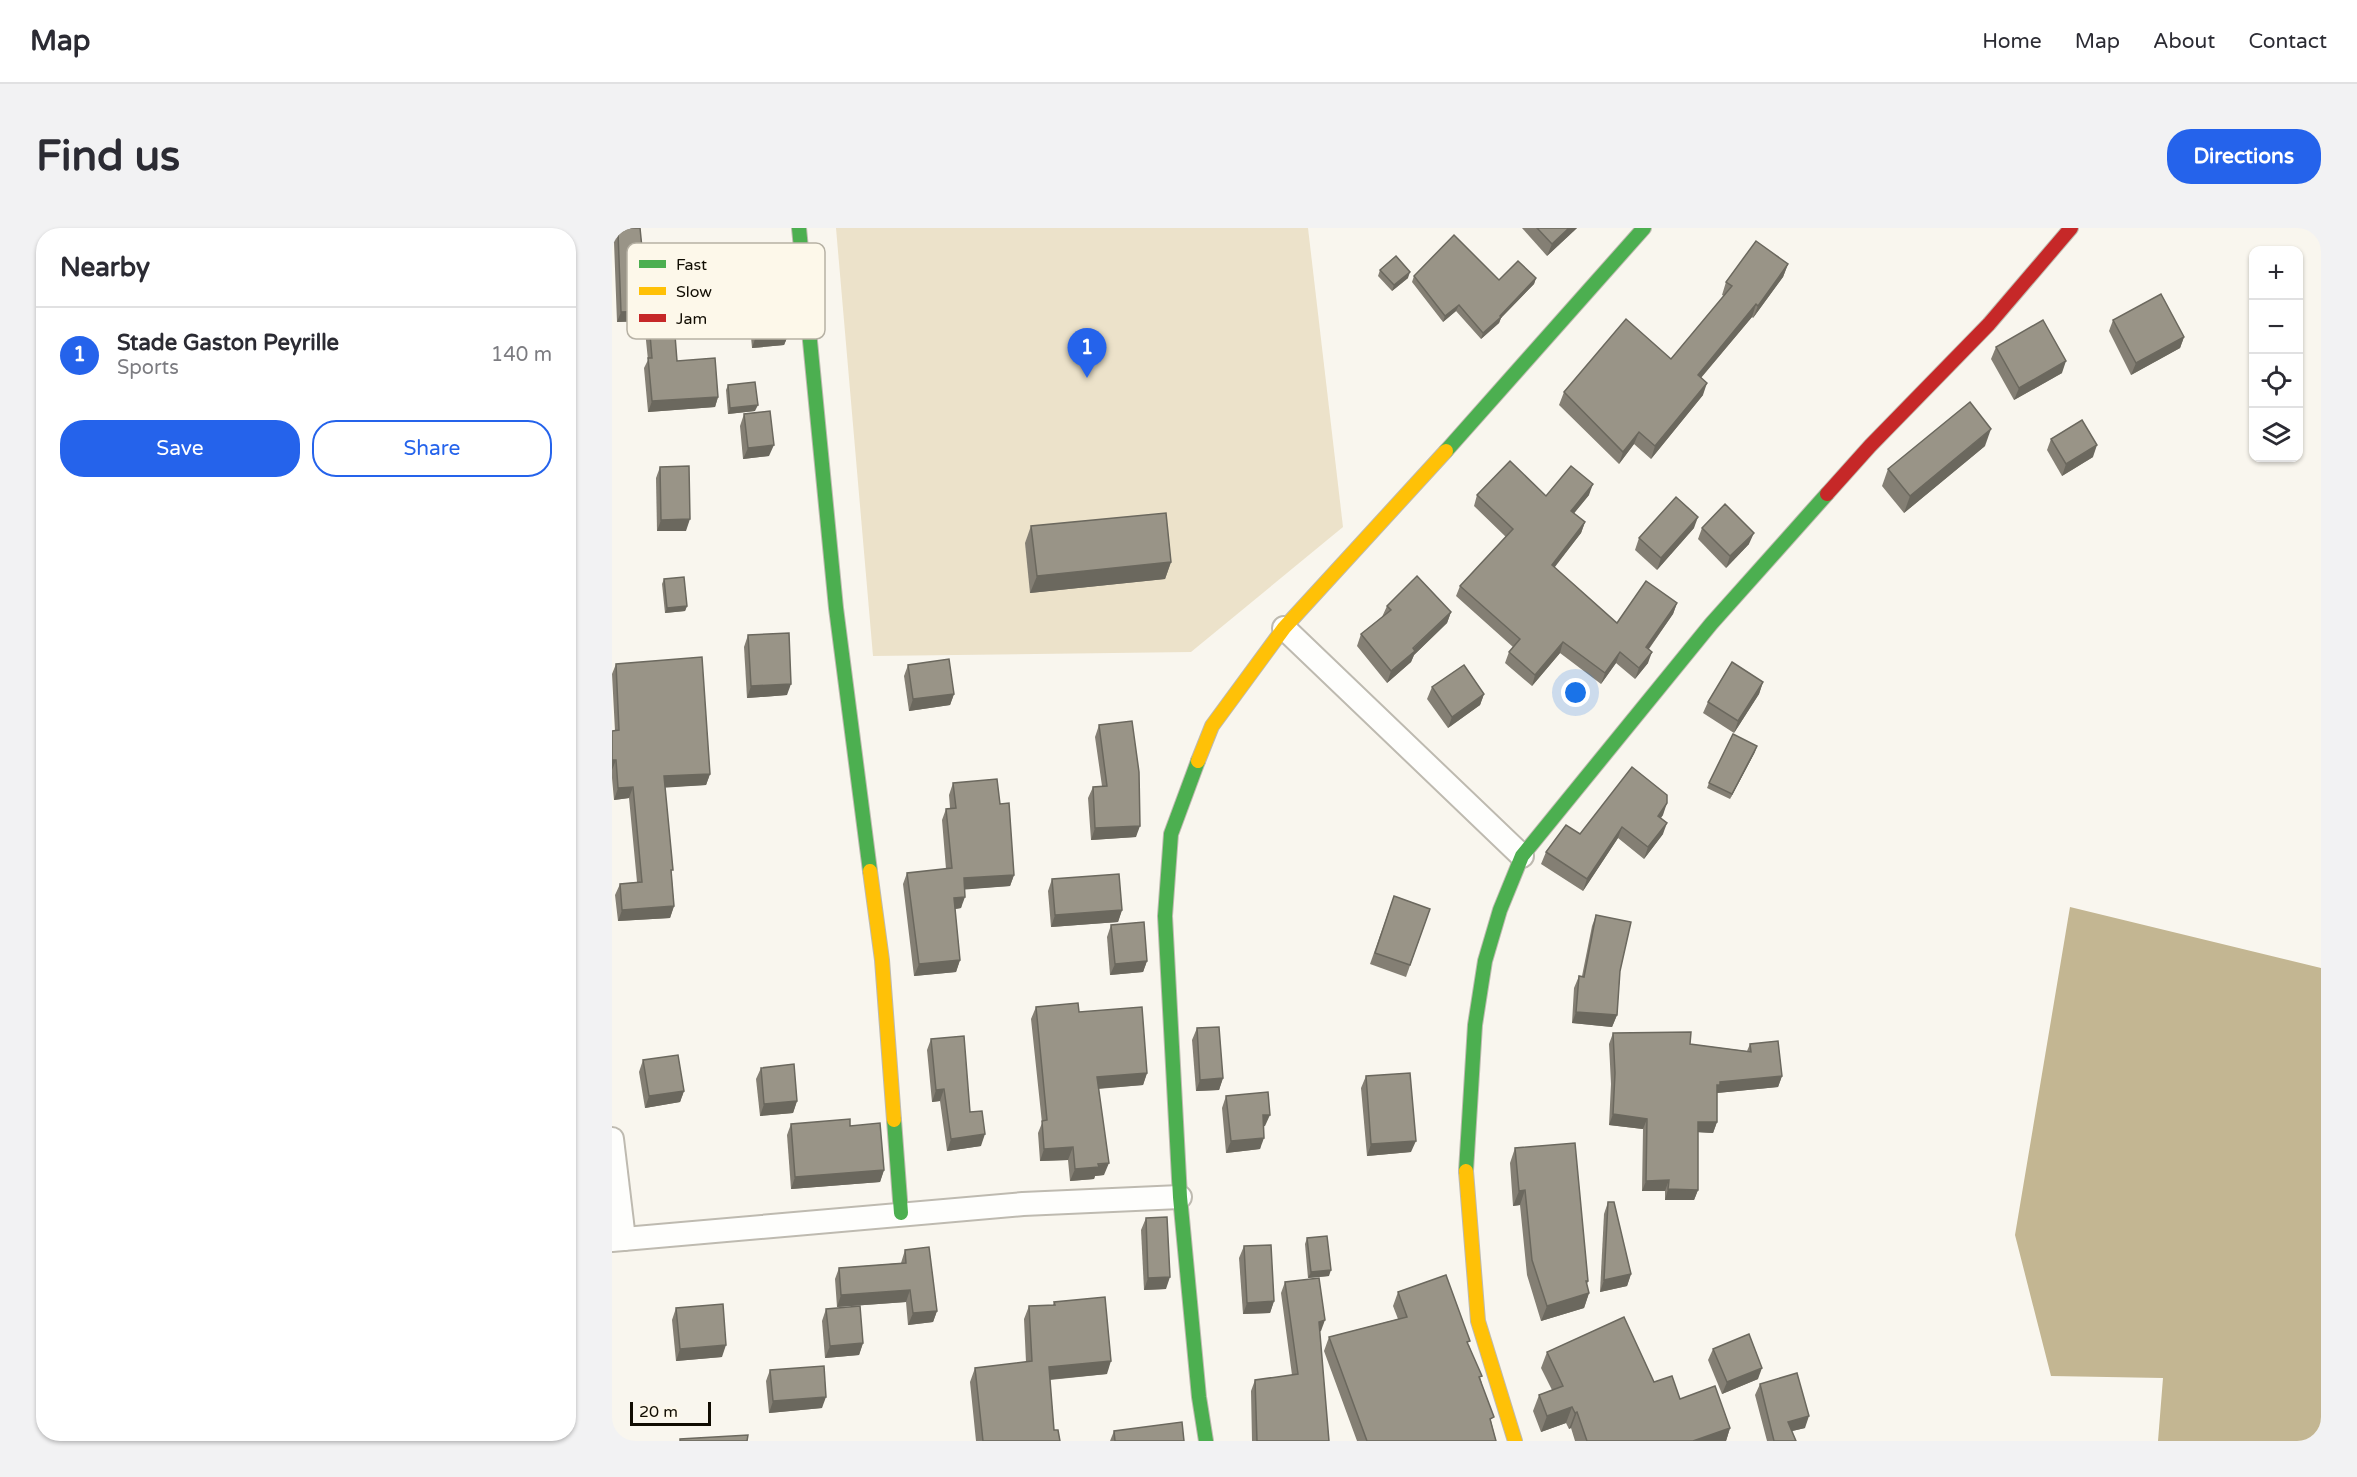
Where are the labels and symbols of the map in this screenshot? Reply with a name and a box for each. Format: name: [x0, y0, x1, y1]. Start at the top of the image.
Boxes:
legend: [627, 243, 825, 339]
text: Fast: [676, 255, 707, 275]
text: Slow: [676, 282, 712, 302]
text: Jam: [676, 309, 707, 329]
pin: 1: [1068, 328, 1106, 378]
your location: [1561, 678, 1590, 707]
scale bar: [630, 1399, 711, 1426]

